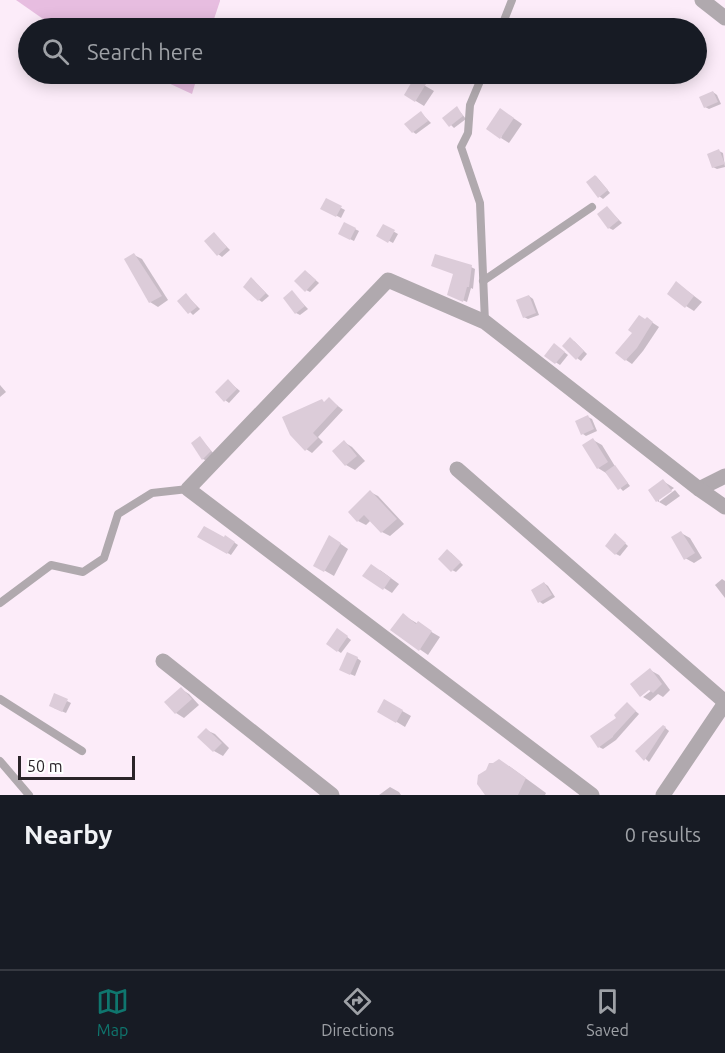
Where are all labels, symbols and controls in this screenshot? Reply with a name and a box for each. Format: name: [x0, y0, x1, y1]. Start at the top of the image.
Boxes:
search box: [18, 18, 707, 84]
icon: search: [39, 35, 72, 68]
text: Search here: [87, 39, 203, 64]
scale bar: [18, 753, 135, 780]
text: 50 m: [27, 757, 63, 775]
text: Nearby: [24, 820, 112, 849]
text: 0 results: [625, 823, 701, 846]
tab: Map: [96, 985, 129, 1039]
tab: Directions: [321, 985, 394, 1039]
tab: Saved: [586, 985, 629, 1039]

